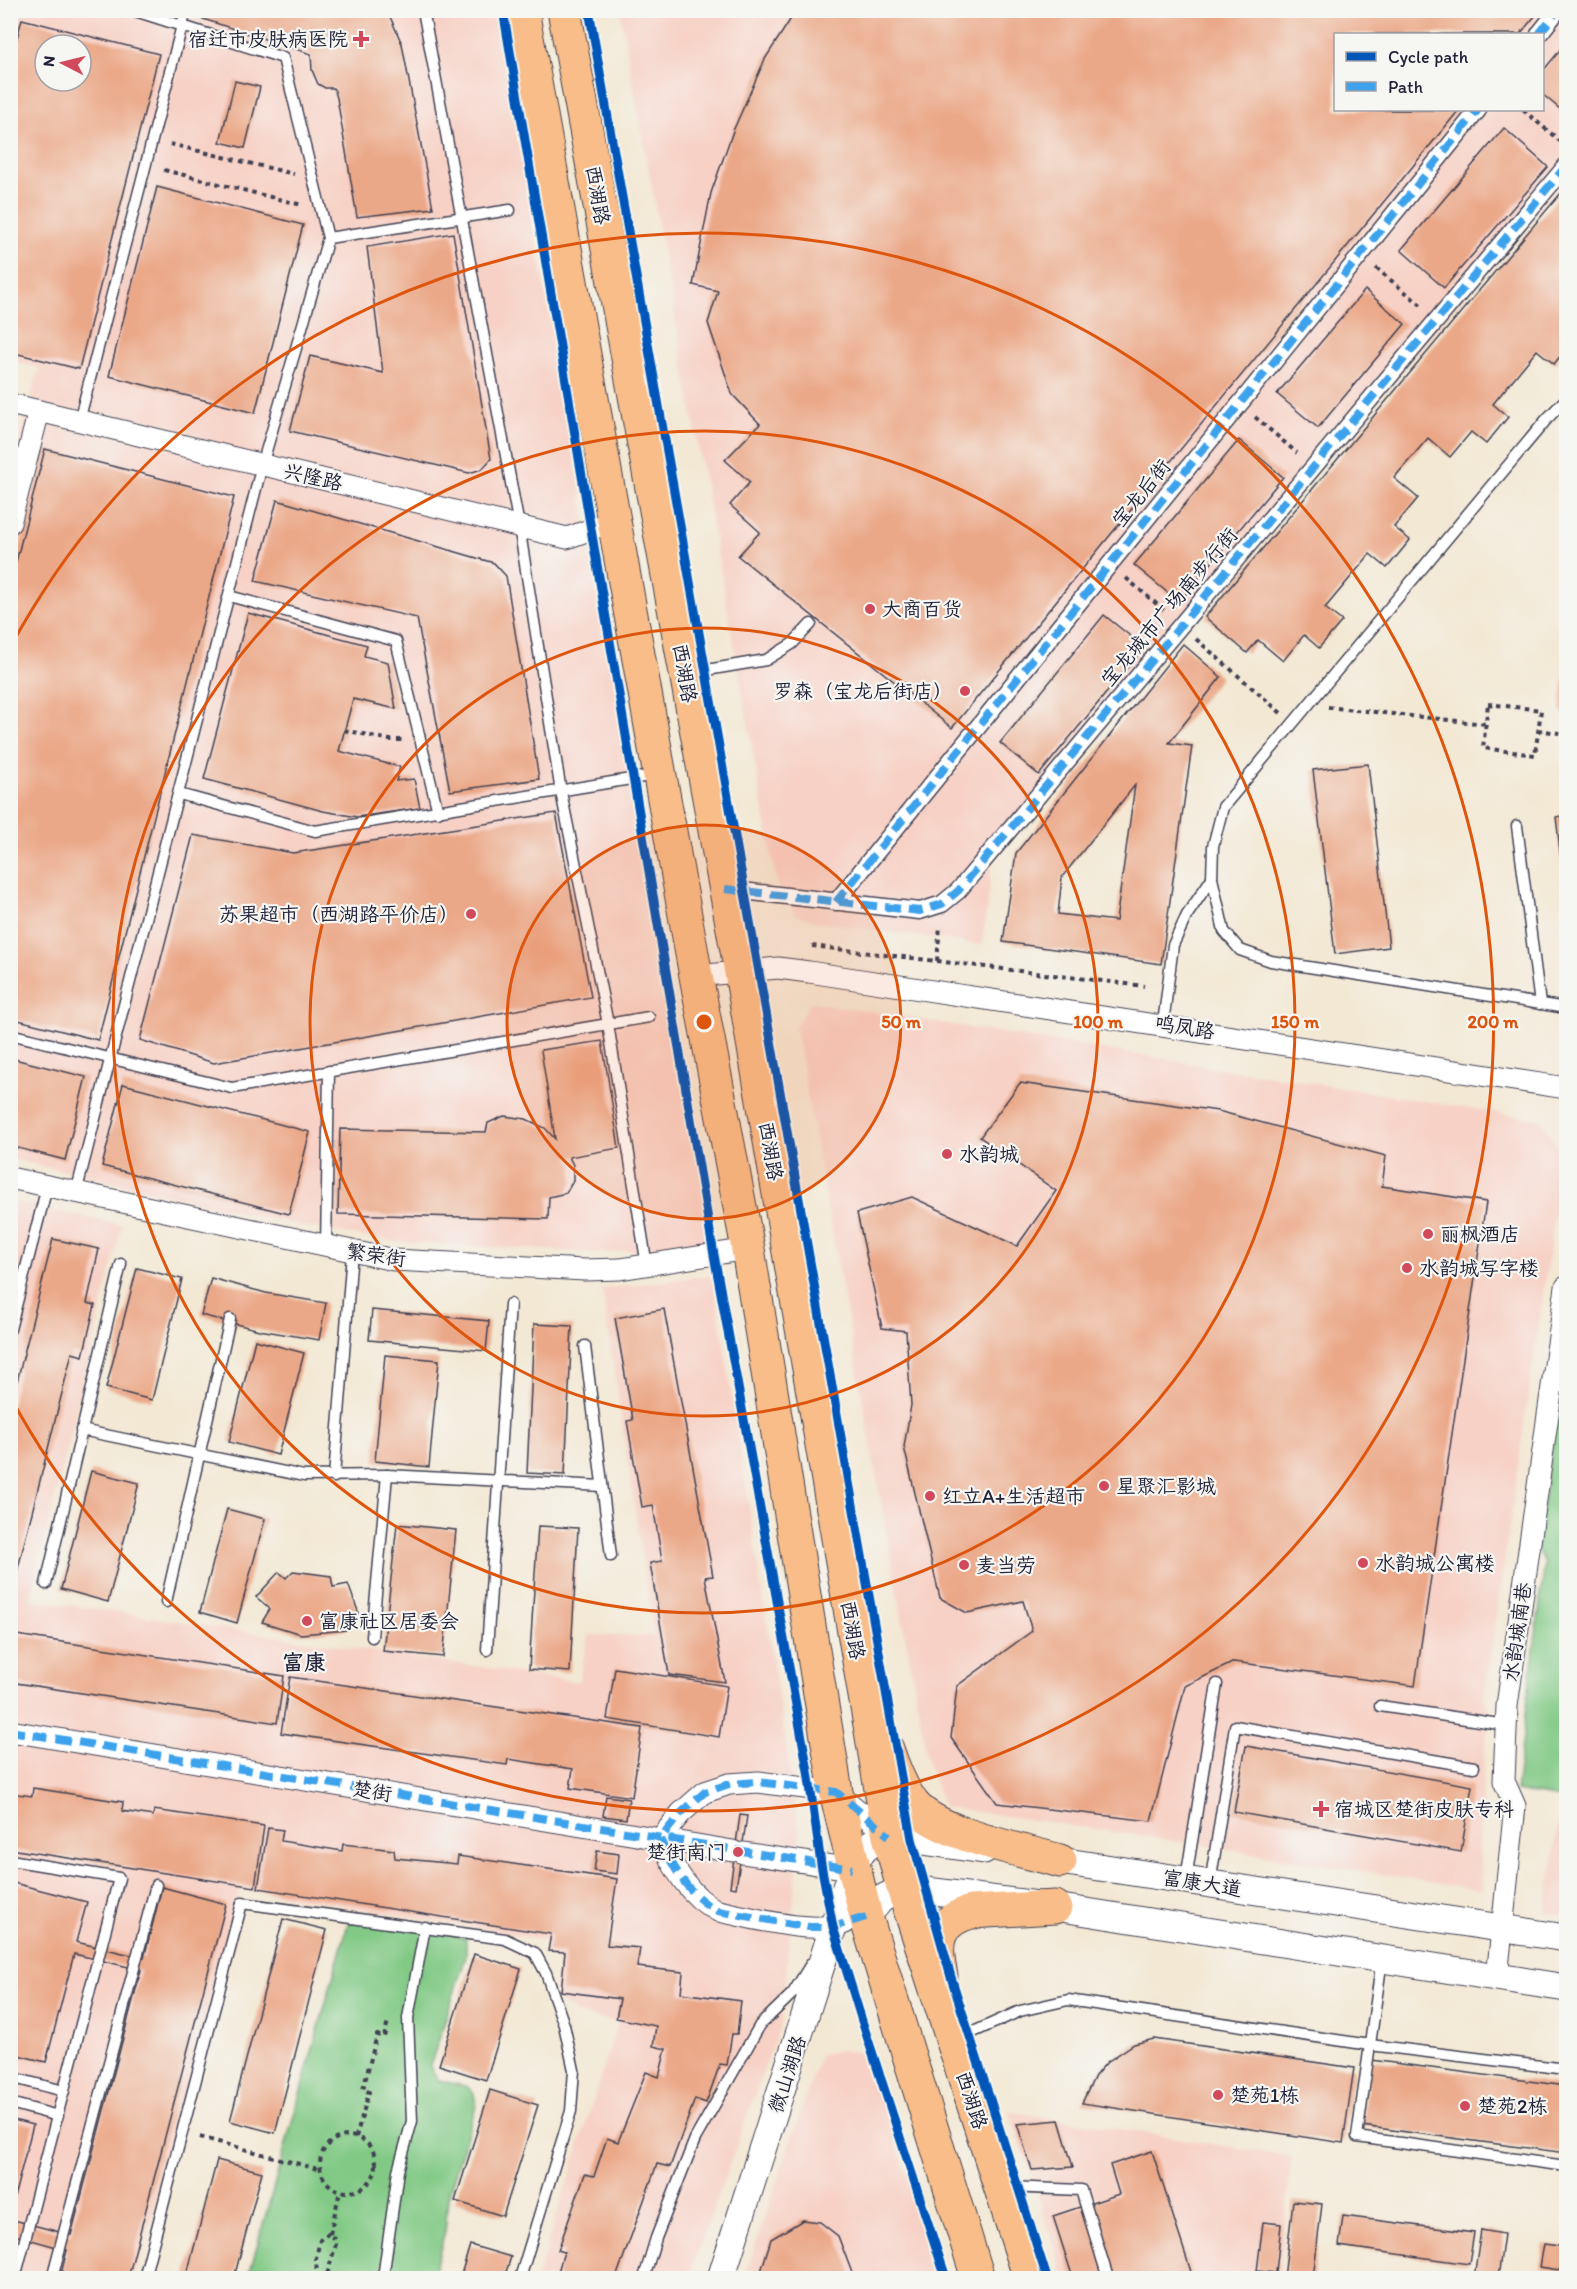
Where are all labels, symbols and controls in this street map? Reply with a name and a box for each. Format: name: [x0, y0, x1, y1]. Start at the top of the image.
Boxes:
place label: 宿迁市皮肤病医院: [188, 27, 348, 51]
marker: 宿迁市皮肤病医院: [352, 30, 370, 48]
north arrow: [33, 33, 93, 93]
legend: [1334, 33, 1544, 111]
text: Cycle path: [1388, 46, 1469, 68]
text: N: [39, 55, 59, 68]
text: Path: [1388, 76, 1423, 98]
street label: 西湖路: [581, 163, 615, 228]
street label: 宝龙后街: [1107, 454, 1175, 532]
street label: 兴隆路: [281, 459, 346, 496]
street label: 宝龙城市广场南步行街: [1096, 523, 1242, 691]
place label: 大商百货: [882, 597, 962, 621]
marker: 大商百货: [863, 602, 877, 616]
street label: 西湖路: [668, 641, 702, 706]
place label: 罗森（宝龙后街店）: [773, 679, 953, 703]
marker: 罗森（宝龙后街店）: [958, 684, 972, 698]
place label: 苏果超市（西湖路平价店）: [219, 902, 459, 926]
marker: 苏果超市（西湖路平价店）: [464, 907, 478, 921]
street label: 鸣凤路: [1153, 1010, 1217, 1044]
text: 50 m: [881, 1011, 922, 1033]
text: 100 m: [1073, 1011, 1124, 1033]
text: 150 m: [1271, 1011, 1320, 1033]
text: 200 m: [1468, 1011, 1519, 1033]
centre of rings: [694, 1012, 714, 1032]
street label: 西湖路: [754, 1119, 788, 1184]
place label: 水韵城: [959, 1142, 1019, 1166]
marker: 水韵城: [940, 1147, 954, 1161]
place label: 丽枫酒店: [1440, 1222, 1520, 1246]
marker: 丽枫酒店: [1421, 1227, 1435, 1241]
street label: 繁荣街: [345, 1239, 407, 1271]
place label: 水韵城写字楼: [1419, 1256, 1539, 1280]
marker: 水韵城写字楼: [1400, 1261, 1414, 1275]
place label: 星聚汇影城: [1116, 1474, 1216, 1498]
marker: 星聚汇影城: [1097, 1479, 1111, 1493]
place label: 红立A+生活超市: [942, 1484, 1086, 1508]
marker: 红立A+生活超市: [923, 1489, 937, 1503]
place label: 水韵城公寓楼: [1375, 1551, 1495, 1575]
place label: 麦当劳: [976, 1553, 1036, 1577]
marker: 水韵城公寓楼: [1356, 1556, 1370, 1570]
marker: 麦当劳: [957, 1558, 971, 1572]
street label: 水韵城南巷: [1498, 1580, 1536, 1683]
street label: 西湖路: [836, 1598, 870, 1663]
place label: 富康社区居委会: [319, 1609, 459, 1633]
marker: 富康社区居委会: [300, 1614, 314, 1628]
district label: 富康: [282, 1649, 326, 1676]
street label: 楚街: [350, 1776, 394, 1806]
place label: 宿城区楚街皮肤专科: [1334, 1797, 1514, 1821]
marker: 宿城区楚街皮肤专科: [1312, 1800, 1330, 1818]
place label: 楚街南门: [646, 1840, 726, 1864]
marker: 楚街南门: [731, 1845, 745, 1859]
street label: 富康大道: [1161, 1865, 1243, 1901]
street label: 微山湖路: [763, 2031, 811, 2116]
street label: 西湖路: [951, 2068, 993, 2133]
place label: 楚苑1栋: [1230, 2083, 1299, 2107]
marker: 楚苑1栋: [1211, 2088, 1225, 2102]
place label: 楚苑2栋: [1477, 2094, 1548, 2118]
marker: 楚苑2栋: [1458, 2099, 1472, 2113]

